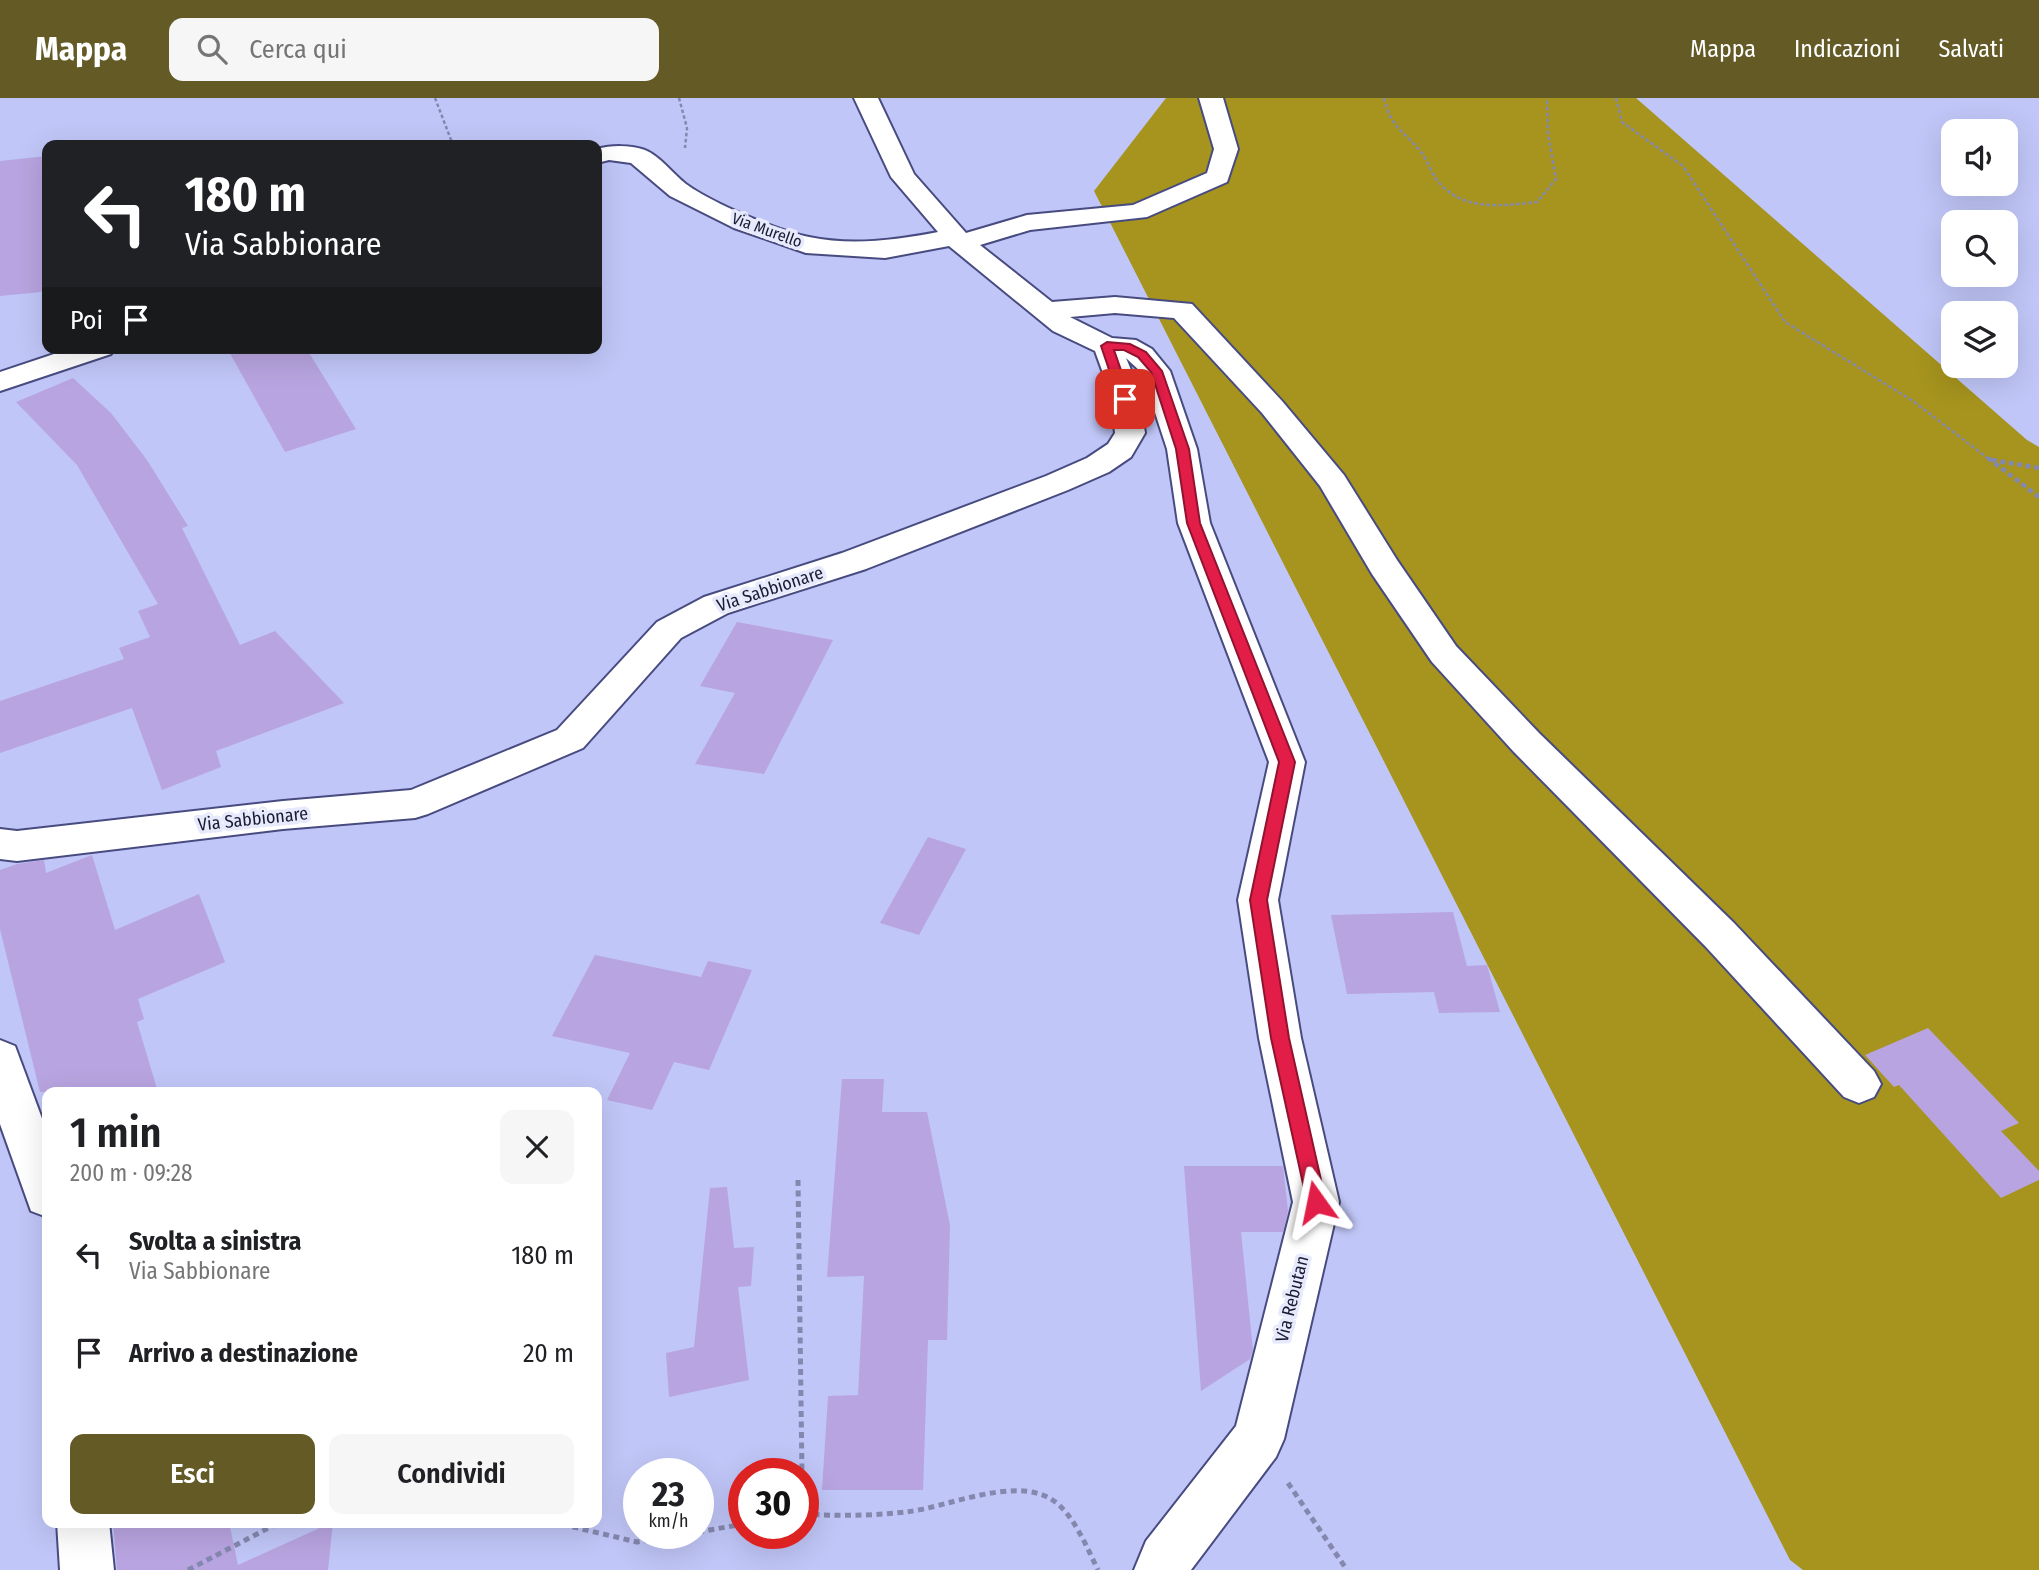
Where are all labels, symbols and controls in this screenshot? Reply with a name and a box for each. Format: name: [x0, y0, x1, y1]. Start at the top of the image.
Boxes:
search box: [169, 18, 659, 81]
text: Mappa: [35, 29, 127, 69]
icon: search: [193, 30, 231, 68]
text: Cerca qui: [249, 34, 347, 65]
text: Mappa: [1690, 35, 1756, 63]
text: Indicazioni: [1794, 35, 1900, 63]
text: Salvati: [1938, 35, 2004, 63]
map controls: [1941, 119, 2018, 378]
button: sound: [1941, 119, 2018, 196]
text: 180 m: [185, 165, 306, 224]
icon: left: [70, 168, 161, 259]
street label: Via Murello: [729, 209, 805, 251]
button: search: [1941, 210, 2018, 287]
text: Via Sabbionare: [185, 225, 382, 263]
icon: arrive: [117, 301, 155, 339]
button: layers: [1941, 301, 2018, 378]
text: Poi: [70, 305, 103, 336]
pin: [1095, 369, 1155, 429]
icon: arrive: [1106, 380, 1144, 418]
street label: Via Sabbionare: [714, 561, 826, 617]
street label: Via Sabbionare: [197, 802, 309, 836]
text: 1 min: [70, 1108, 161, 1158]
button: close: [500, 1110, 574, 1184]
text: 200 m · 09:28: [70, 1159, 192, 1187]
position arrow: [1279, 1165, 1353, 1239]
text: Svolta a sinistra: [129, 1226, 301, 1257]
icon: left: [70, 1236, 108, 1274]
text: 180 m: [511, 1240, 574, 1271]
street label: Via Rebutan: [1271, 1254, 1313, 1344]
text: Via Sabbionare: [129, 1257, 270, 1285]
icon: arrive: [70, 1334, 108, 1372]
text: Arrivo a destinazione: [129, 1338, 358, 1369]
text: 20 m: [523, 1338, 574, 1369]
button: Esci: [70, 1434, 315, 1514]
button: Condividi: [329, 1434, 574, 1514]
speed limit sign: 30: [728, 1458, 819, 1549]
text: 23: [652, 1473, 685, 1515]
text: km/h: [648, 1510, 689, 1532]

